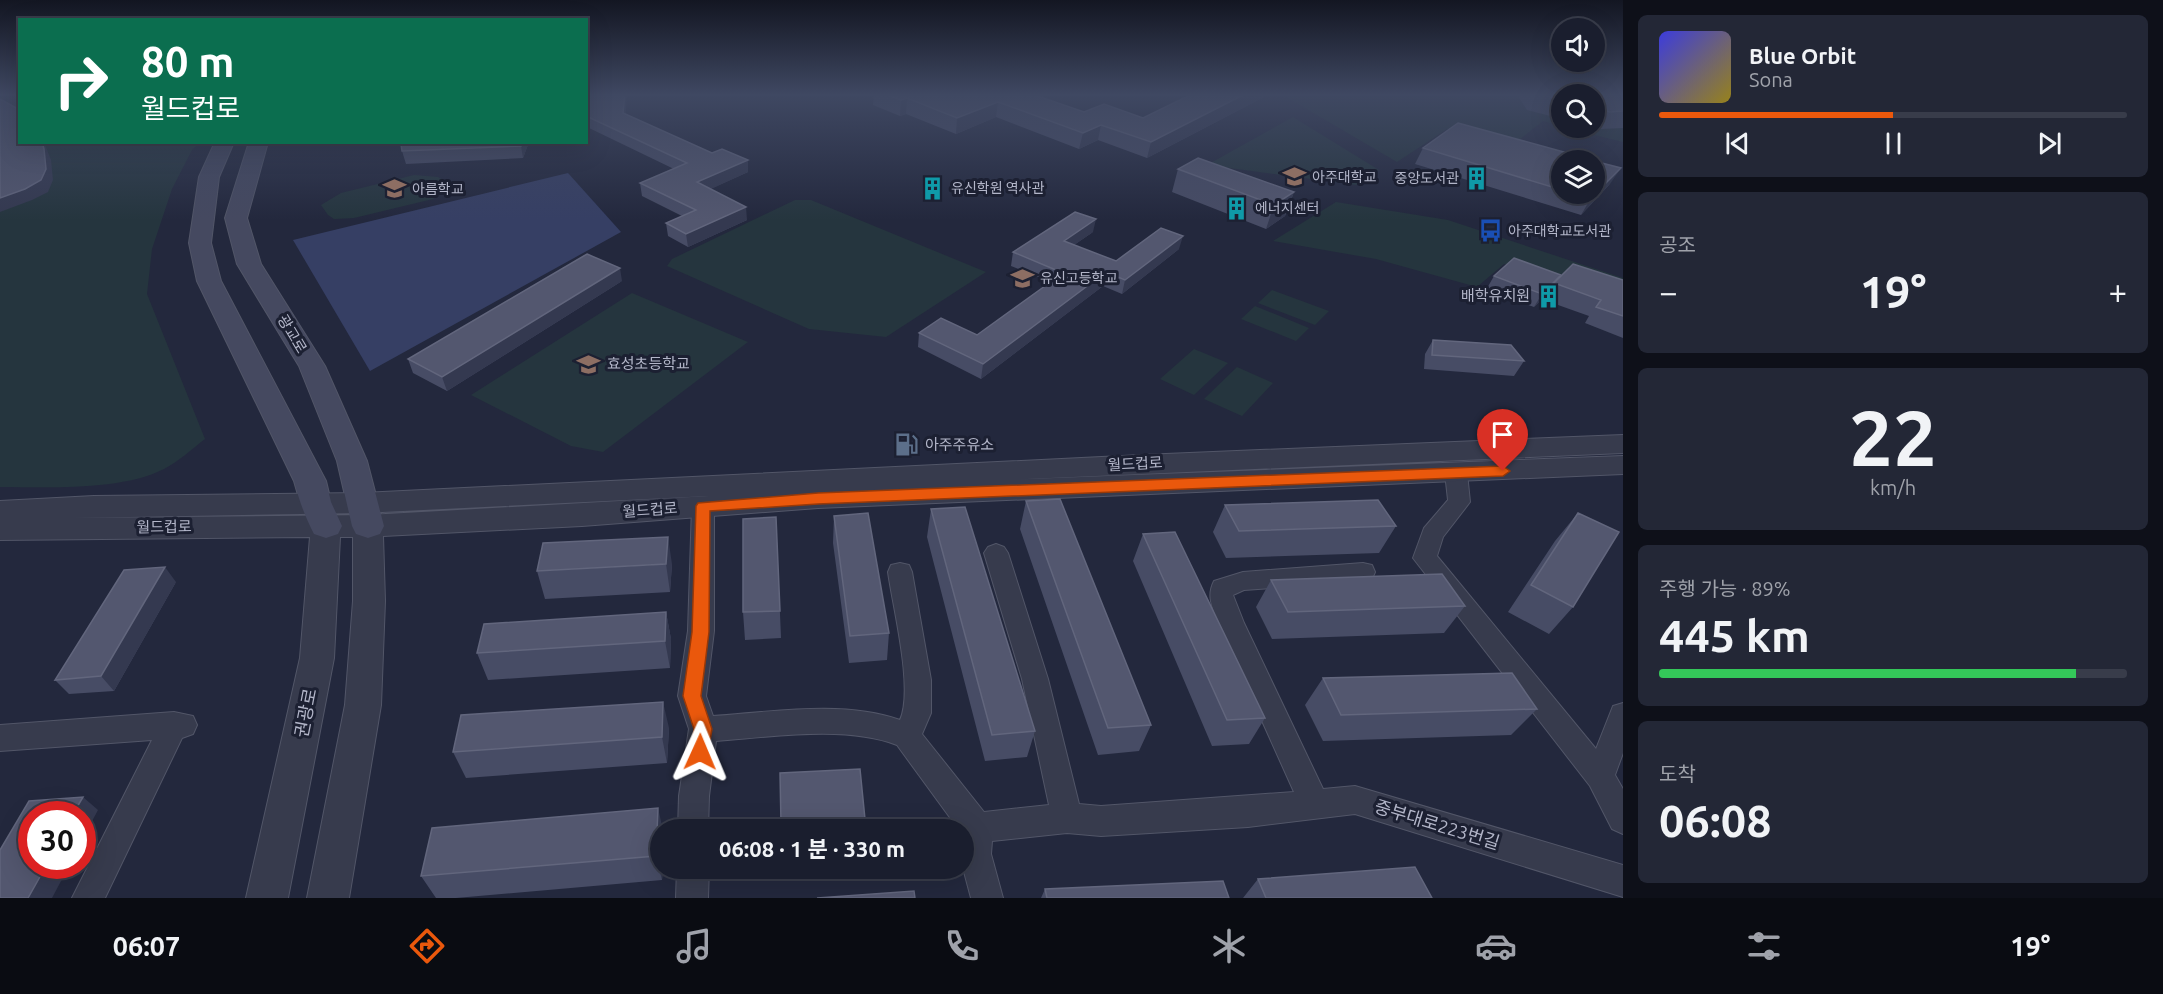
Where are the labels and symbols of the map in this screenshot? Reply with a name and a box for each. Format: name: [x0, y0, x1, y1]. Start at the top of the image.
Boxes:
school or university icon: 아주대학교: [1281, 164, 1307, 190]
building icon: 중앙도서관: [1464, 165, 1490, 191]
place label: 아주대학교: [1312, 169, 1377, 185]
place label: 중앙도서관: [1395, 170, 1459, 186]
building icon: 유신학원 역사관: [920, 175, 946, 201]
school or university icon: 아름학교: [381, 176, 407, 202]
place label: 유신학원 역사관: [951, 180, 1044, 196]
place label: 아름학교: [412, 181, 464, 197]
building icon: 에너지센터: [1224, 195, 1250, 221]
place label: 에너지센터: [1255, 200, 1319, 216]
bus stop icon: 아주대학교도서관: [1477, 218, 1503, 244]
place label: 아주대학교도서관: [1508, 223, 1611, 239]
school or university icon: 유신고등학교: [1009, 265, 1035, 291]
place label: 유신고등학교: [1040, 270, 1117, 286]
building icon: 배학유치원: [1535, 283, 1561, 309]
place label: 배학유치원: [1461, 287, 1530, 304]
street label: 광교로: [274, 312, 310, 356]
school or university icon: 효성초등학교: [576, 351, 602, 377]
place label: 효성초등학교: [607, 355, 690, 372]
pin: [1477, 409, 1528, 471]
fuel station icon: 아주주유소: [894, 432, 920, 458]
place label: 아주주유소: [925, 436, 994, 453]
street label: 월드컵로: [1107, 454, 1163, 473]
street label: 월드컵로: [622, 499, 678, 520]
street label: 월드컵로: [136, 518, 192, 535]
street label: 권광로: [290, 687, 320, 739]
position arrow: [668, 720, 732, 784]
street label: 중부대로223번길: [1372, 796, 1502, 853]
speed limit sign: 30: [18, 801, 96, 879]

